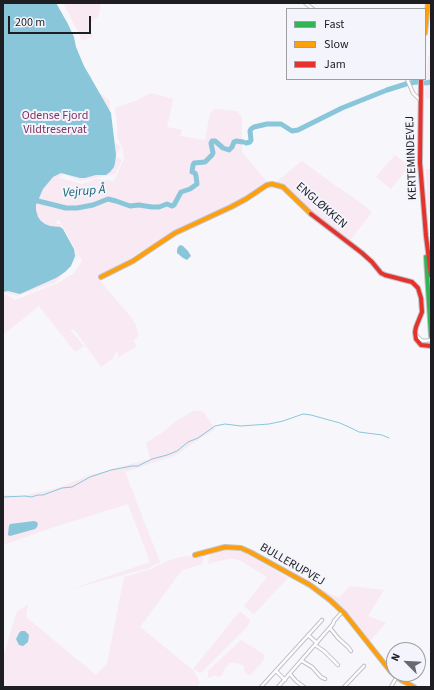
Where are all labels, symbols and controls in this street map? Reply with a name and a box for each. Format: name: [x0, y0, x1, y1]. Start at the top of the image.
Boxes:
scale bar: [10, 8, 93, 34]
legend: [286, 8, 426, 80]
text: 200 m: [15, 14, 45, 31]
text: Fast: [324, 16, 344, 33]
text: Slow: [324, 36, 349, 53]
text: Jam: [324, 56, 346, 73]
park label: Odense Fjord Vildtreservat: [22, 109, 88, 137]
street label: KERTEMINDEVEJ: [403, 116, 421, 200]
street label: ENGLØKKEN: [293, 180, 349, 232]
water label: Vejrup Å: [62, 182, 106, 202]
street label: BULLERUPVEJ: [257, 541, 327, 589]
north arrow: [386, 642, 426, 682]
text: N: [387, 651, 404, 664]

